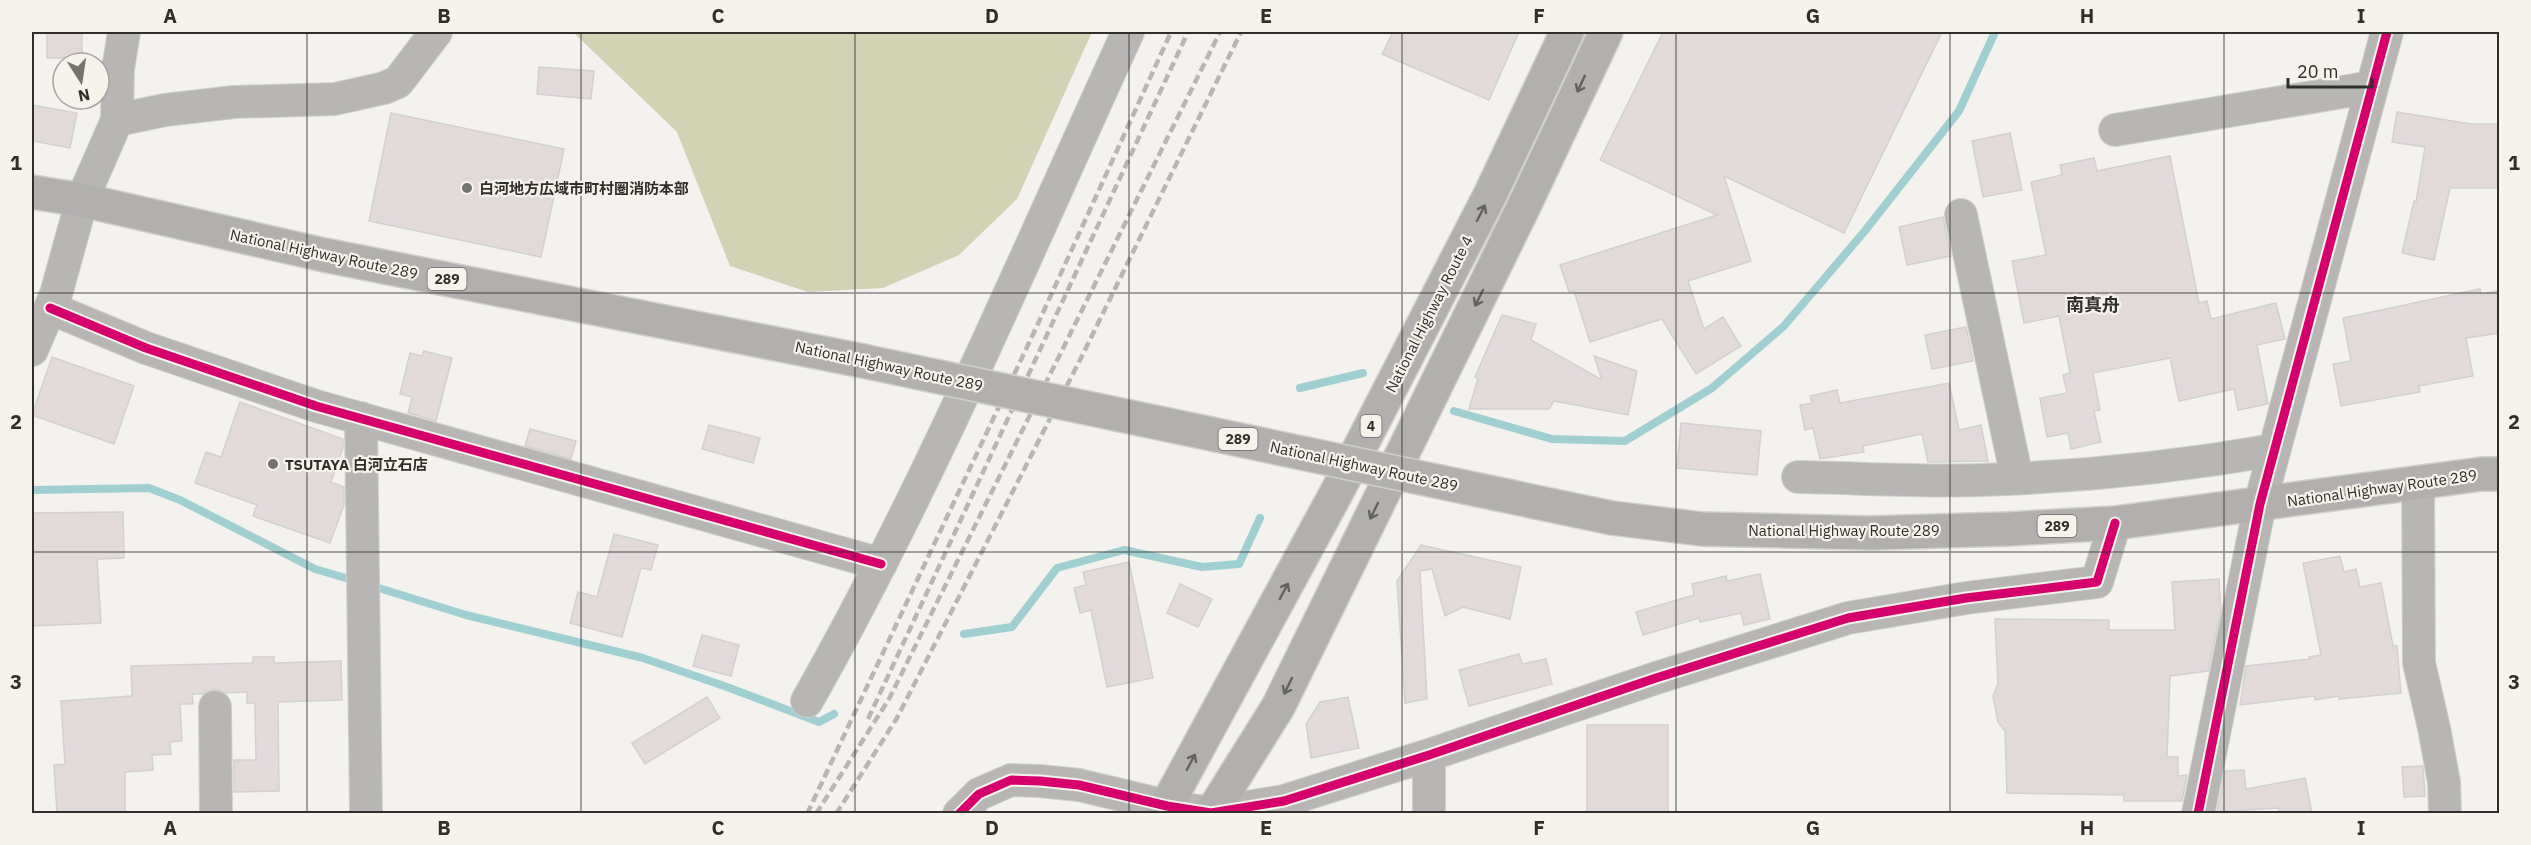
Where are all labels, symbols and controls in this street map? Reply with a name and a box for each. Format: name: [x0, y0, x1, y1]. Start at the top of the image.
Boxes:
text: A: [163, 2, 177, 29]
text: B: [437, 2, 451, 29]
text: C: [711, 2, 725, 29]
text: D: [985, 2, 999, 29]
text: E: [1260, 2, 1272, 29]
text: F: [1533, 2, 1545, 29]
text: G: [1806, 2, 1820, 29]
text: H: [2080, 2, 2094, 29]
text: I: [2357, 2, 2365, 29]
north arrow: [51, 51, 111, 111]
scale bar: [2288, 51, 2372, 89]
text: 20 m: [2297, 60, 2339, 83]
one-way arrow: [1575, 75, 1587, 93]
text: N: [76, 85, 92, 107]
text: 1: [10, 149, 22, 176]
text: 1: [2508, 149, 2520, 176]
place label: 白河地方広域市町村圏消防本部: [479, 179, 689, 198]
marker: 白河地方広域市町村圏消防本部: [460, 181, 474, 195]
one-way arrow: [1476, 205, 1487, 223]
street label: National Highway Route 289: [228, 225, 420, 283]
street label: National Highway Route 4: [1381, 232, 1477, 396]
road number: 289: [428, 268, 466, 290]
one-way arrow: [1472, 289, 1484, 307]
district label: 南真舟: [2066, 293, 2120, 316]
street label: National Highway Route 289: [793, 337, 985, 395]
text: 2: [10, 408, 22, 435]
text: 2: [2508, 408, 2520, 435]
road number: 4: [1360, 415, 1382, 437]
road number: 289: [1218, 428, 1258, 450]
street label: National Highway Route 289: [1268, 437, 1460, 495]
place label: TSUTAYA 白河立石店: [285, 455, 428, 474]
marker: TSUTAYA 白河立石店: [266, 457, 280, 471]
street label: National Highway Route 289: [2286, 465, 2478, 511]
one-way arrow: [1368, 501, 1380, 519]
road number: 289: [2038, 515, 2076, 537]
street label: National Highway Route 289: [1748, 521, 1940, 540]
one-way arrow: [1278, 583, 1290, 600]
text: 3: [10, 668, 22, 695]
text: 3: [2508, 668, 2520, 695]
one-way arrow: [1282, 676, 1293, 694]
one-way arrow: [1186, 754, 1197, 772]
text: A: [163, 814, 177, 841]
text: B: [437, 814, 451, 841]
text: C: [711, 814, 725, 841]
text: D: [985, 814, 999, 841]
text: E: [1260, 814, 1272, 841]
text: F: [1533, 814, 1545, 841]
text: G: [1806, 814, 1820, 841]
text: H: [2080, 814, 2094, 841]
text: I: [2357, 814, 2365, 841]

